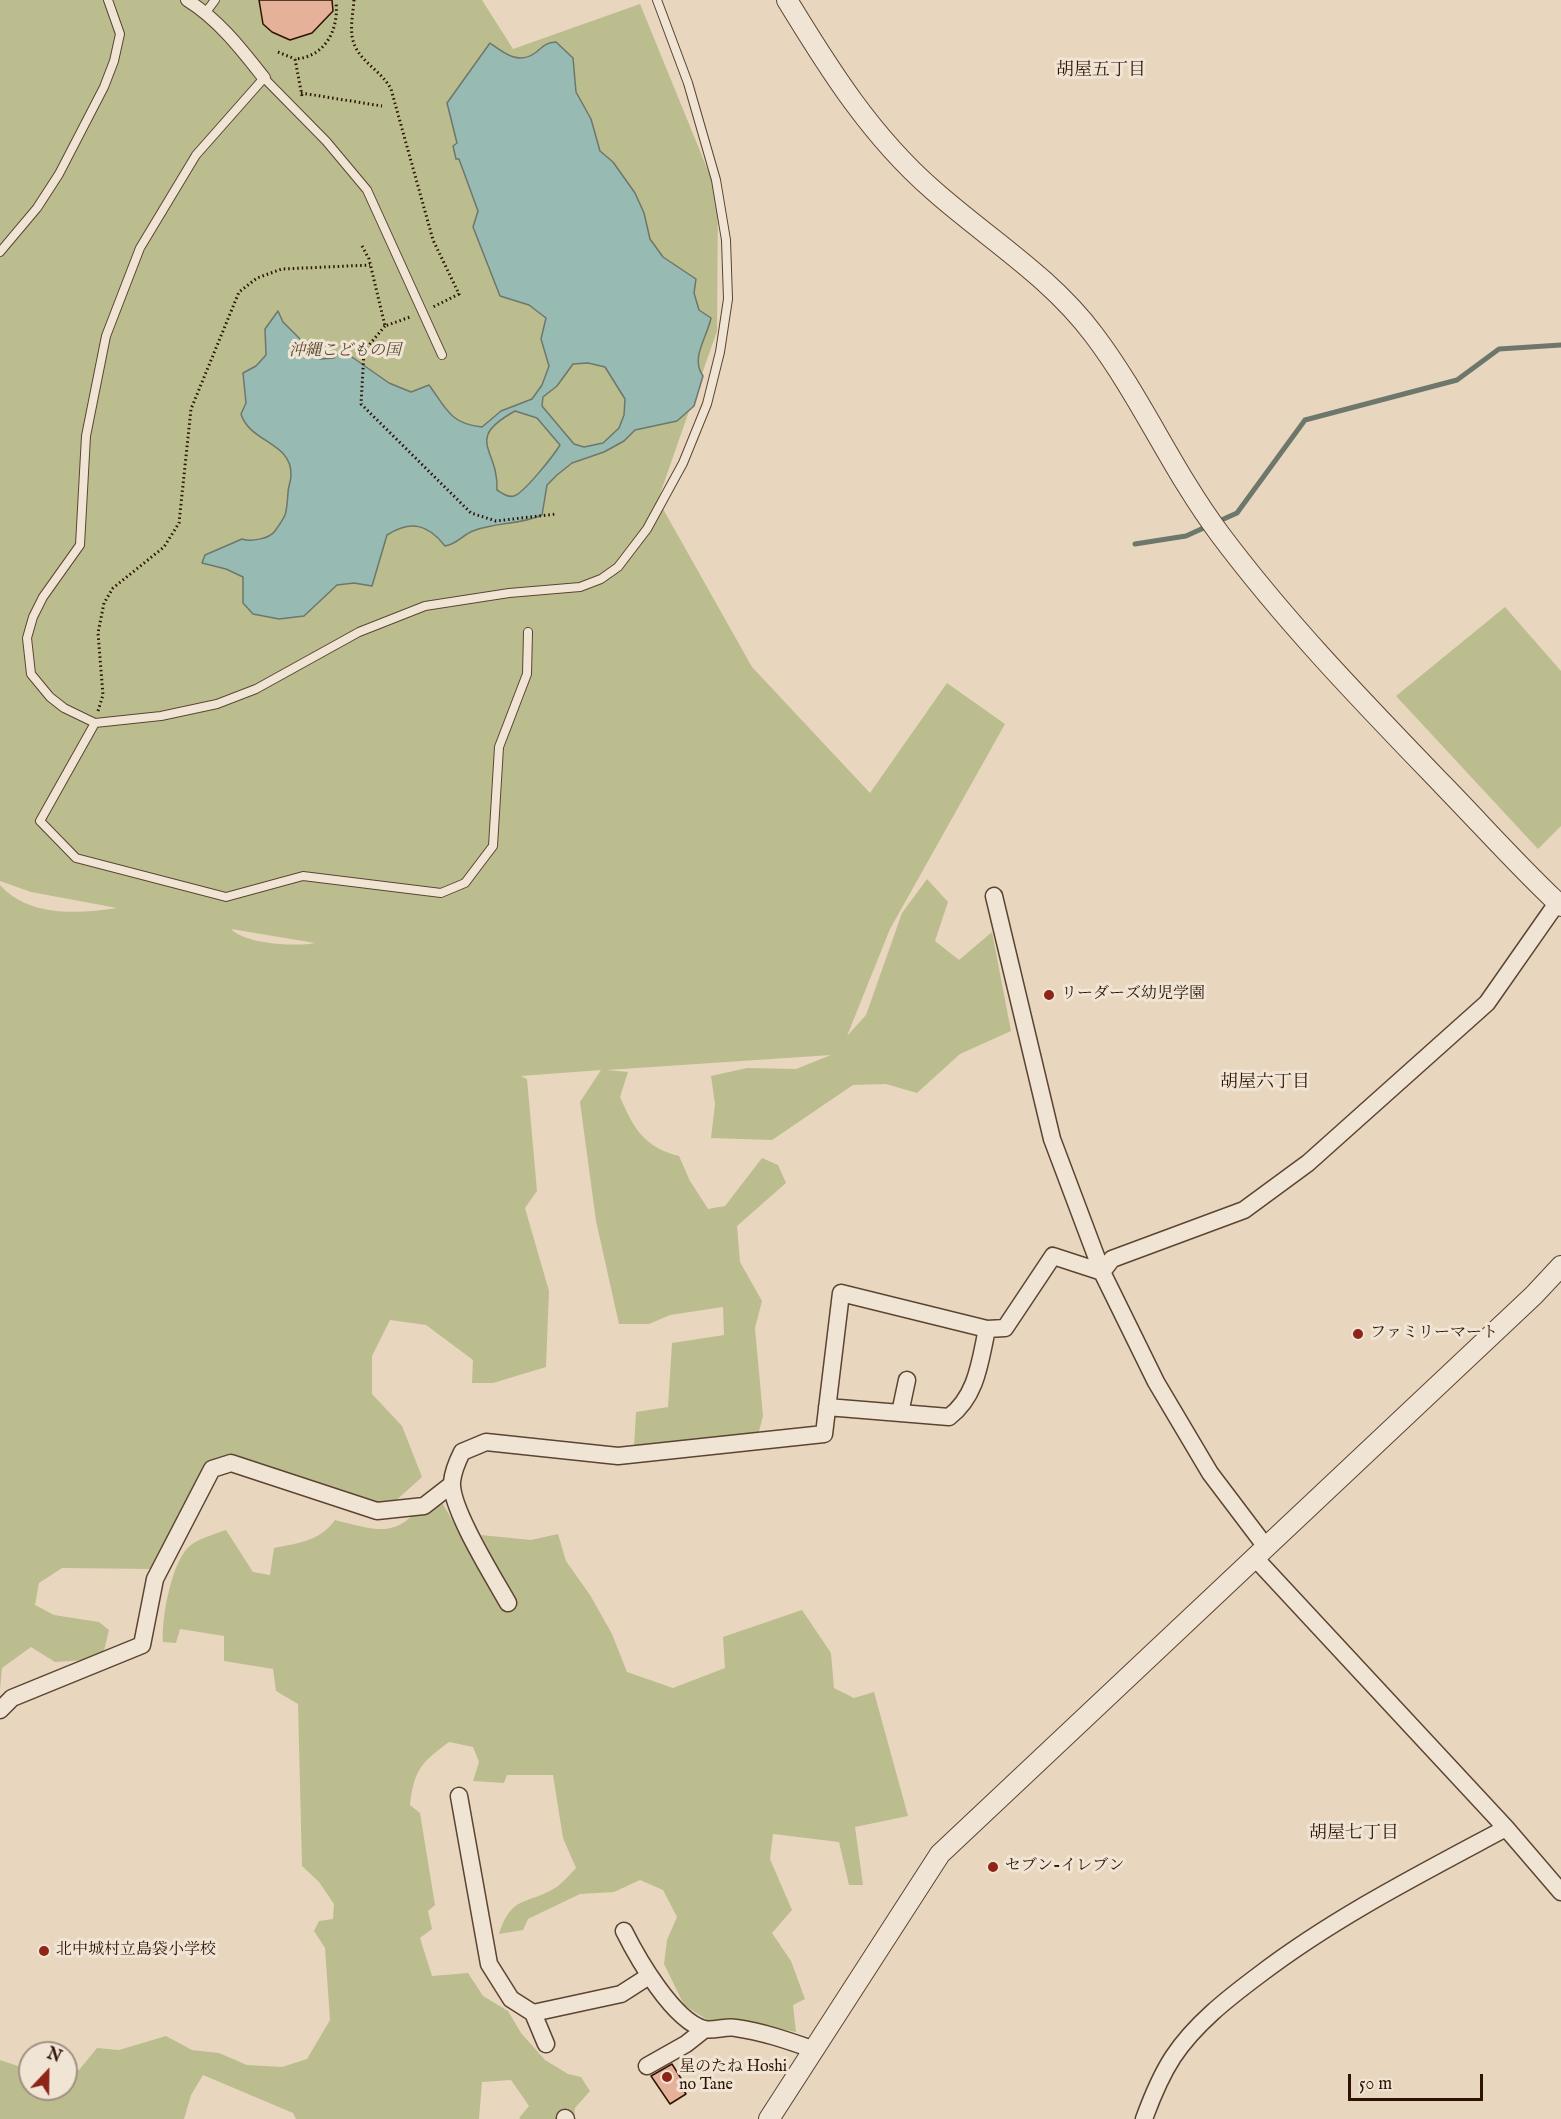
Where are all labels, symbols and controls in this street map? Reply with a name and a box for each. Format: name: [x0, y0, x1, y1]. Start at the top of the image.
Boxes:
district label: 胡屋五丁目: [1056, 60, 1146, 82]
park label: 沖縄こどもの国: [289, 342, 401, 362]
place label: リーダーズ幼児学園: [1061, 985, 1205, 1005]
marker: リーダーズ幼児学園: [1042, 988, 1056, 1002]
district label: 胡屋六丁目: [1220, 1072, 1310, 1094]
place label: ファミリーマート: [1370, 1324, 1498, 1344]
marker: ファミリーマート: [1351, 1327, 1365, 1341]
district label: 胡屋七丁目: [1309, 1823, 1399, 1845]
place label: セブン-イレブン: [1005, 1857, 1124, 1877]
marker: セブン-イレブン: [986, 1860, 1000, 1874]
place label: 北中城村立島袋小学校: [56, 1941, 216, 1961]
marker: 北中城村立島袋小学校: [37, 1944, 51, 1958]
north arrow: [18, 2041, 78, 2101]
text: N: [44, 2044, 64, 2068]
place label: 星のたね Hoshi no Tane: [679, 2058, 787, 2096]
scale bar: [1351, 2062, 1486, 2100]
marker: 星のたね Hoshi no Tane: [660, 2070, 674, 2084]
text: 50 m: [1359, 2073, 1392, 2096]

